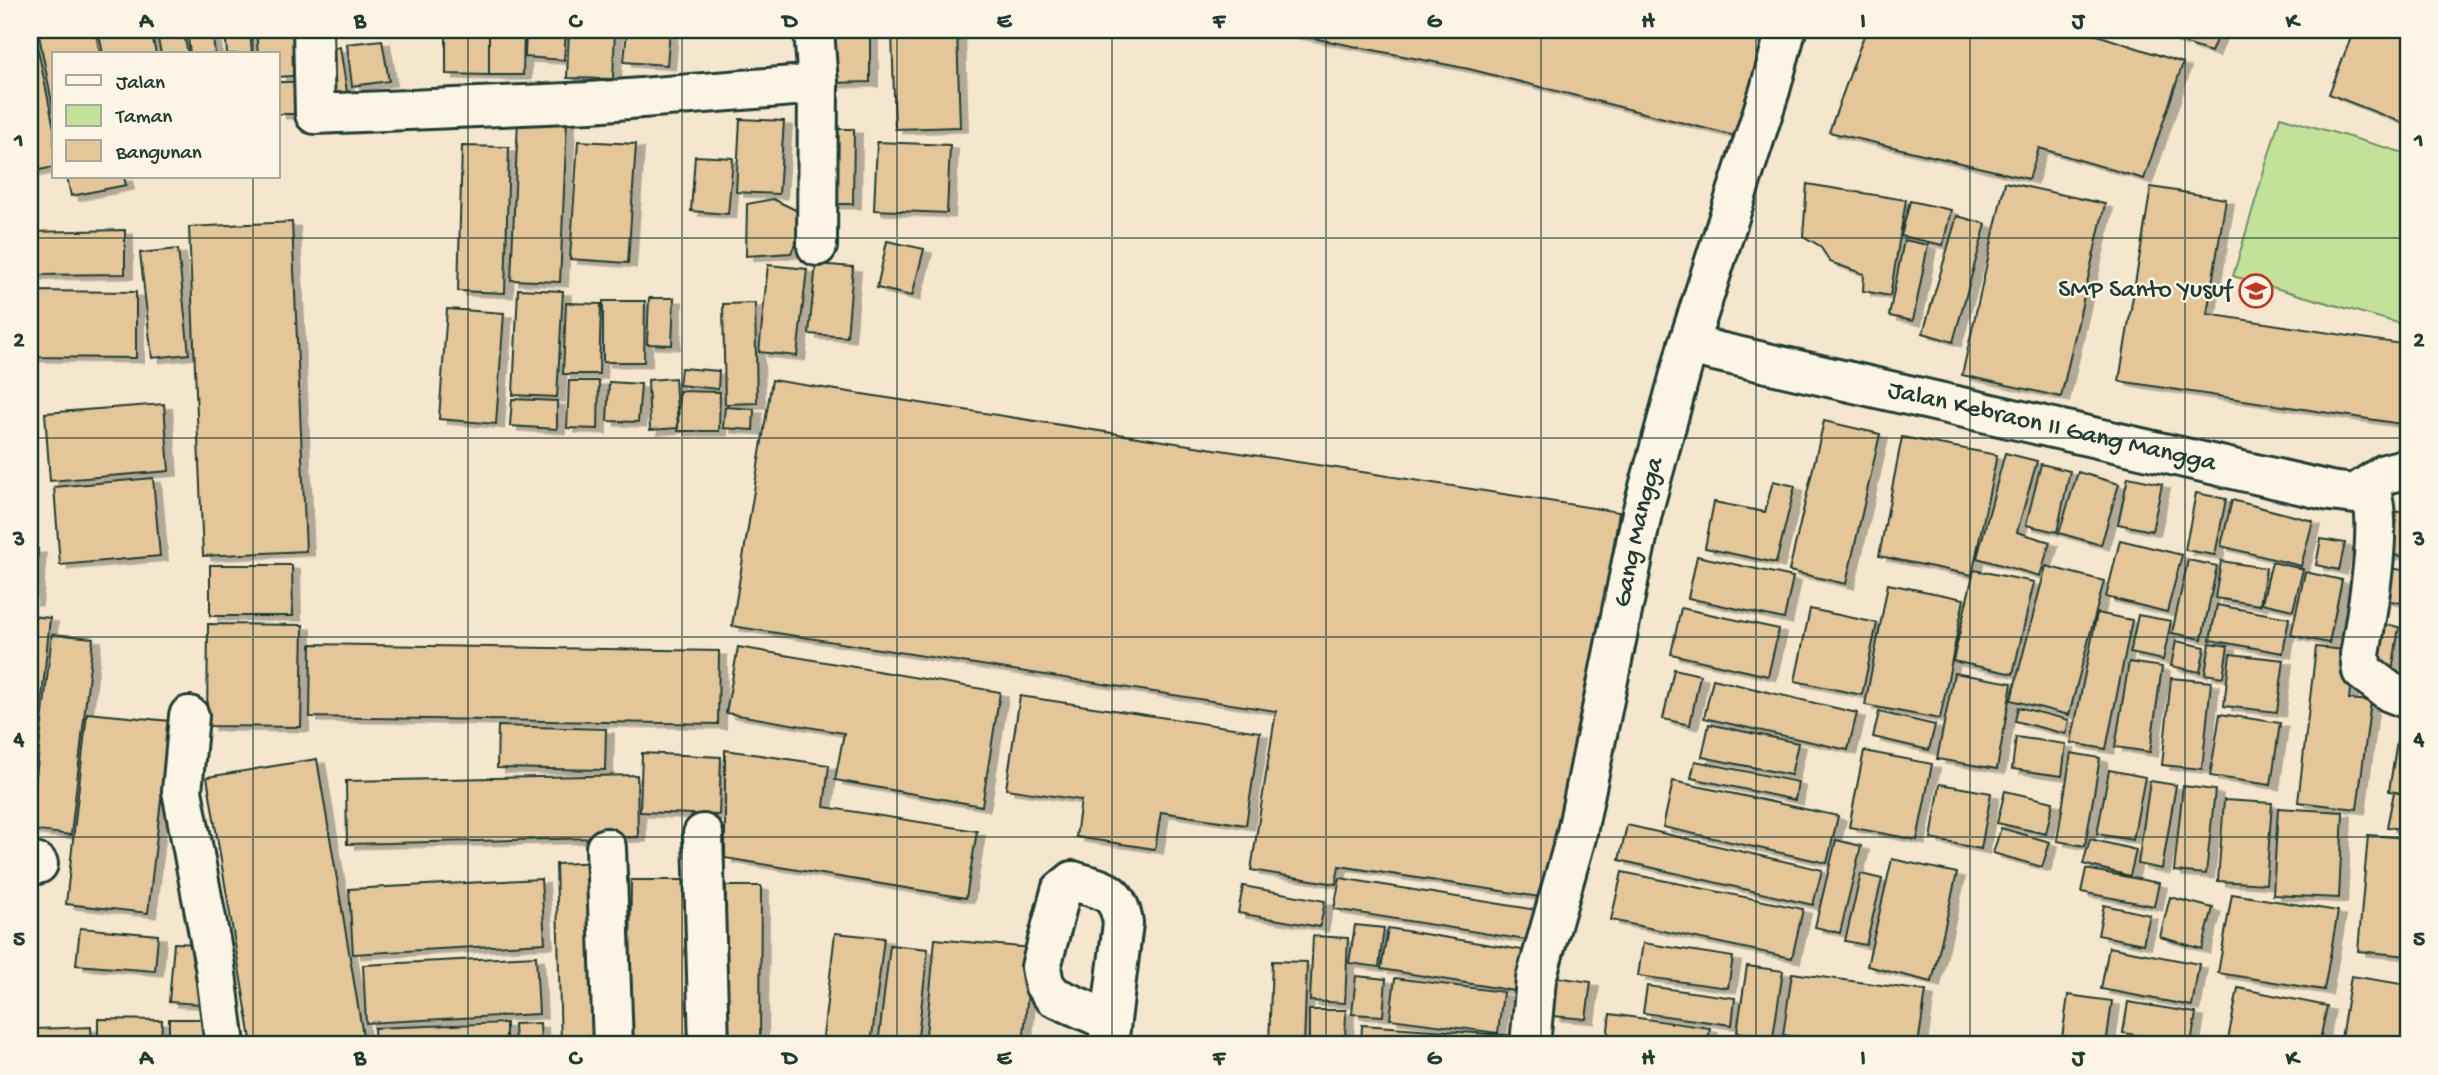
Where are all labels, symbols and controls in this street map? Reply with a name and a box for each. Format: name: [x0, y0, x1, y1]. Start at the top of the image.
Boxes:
text: A: [138, 9, 154, 36]
text: B: [353, 9, 367, 36]
text: C: [569, 9, 584, 36]
text: D: [781, 9, 799, 36]
text: E: [997, 9, 1013, 36]
text: F: [1212, 9, 1227, 36]
text: G: [1427, 9, 1443, 36]
text: H: [1641, 9, 1655, 36]
text: I: [1860, 9, 1866, 36]
text: J: [2071, 9, 2086, 36]
text: K: [2285, 9, 2302, 36]
legend: [52, 52, 280, 178]
text: Jalan: [116, 72, 165, 97]
text: Taman: [115, 106, 172, 131]
text: 1: [13, 128, 24, 155]
text: 1: [2413, 128, 2424, 155]
text: Bangunan: [115, 142, 202, 167]
school or university icon: SMP Santo Yusuf: [2237, 272, 2275, 310]
place label: SMP Santo Yusuf: [2058, 276, 2234, 307]
text: 2: [13, 328, 25, 355]
text: 2: [2413, 328, 2425, 355]
street label: Jalan Kebraon II Gang Mangga: [1885, 375, 2220, 480]
street label: Gang Mangga: [1608, 452, 1672, 610]
text: 3: [12, 527, 25, 554]
text: 3: [2412, 527, 2425, 554]
text: 4: [13, 727, 25, 754]
text: 4: [2413, 727, 2425, 754]
text: 5: [13, 927, 25, 954]
text: 5: [2413, 927, 2425, 954]
text: A: [138, 1046, 154, 1073]
text: B: [353, 1046, 367, 1073]
text: C: [569, 1046, 584, 1073]
text: D: [781, 1046, 799, 1073]
text: E: [997, 1046, 1013, 1073]
text: F: [1212, 1046, 1227, 1073]
text: G: [1427, 1046, 1443, 1073]
text: H: [1641, 1046, 1655, 1073]
text: I: [1860, 1046, 1866, 1073]
text: J: [2071, 1046, 2086, 1073]
text: K: [2285, 1046, 2302, 1073]

